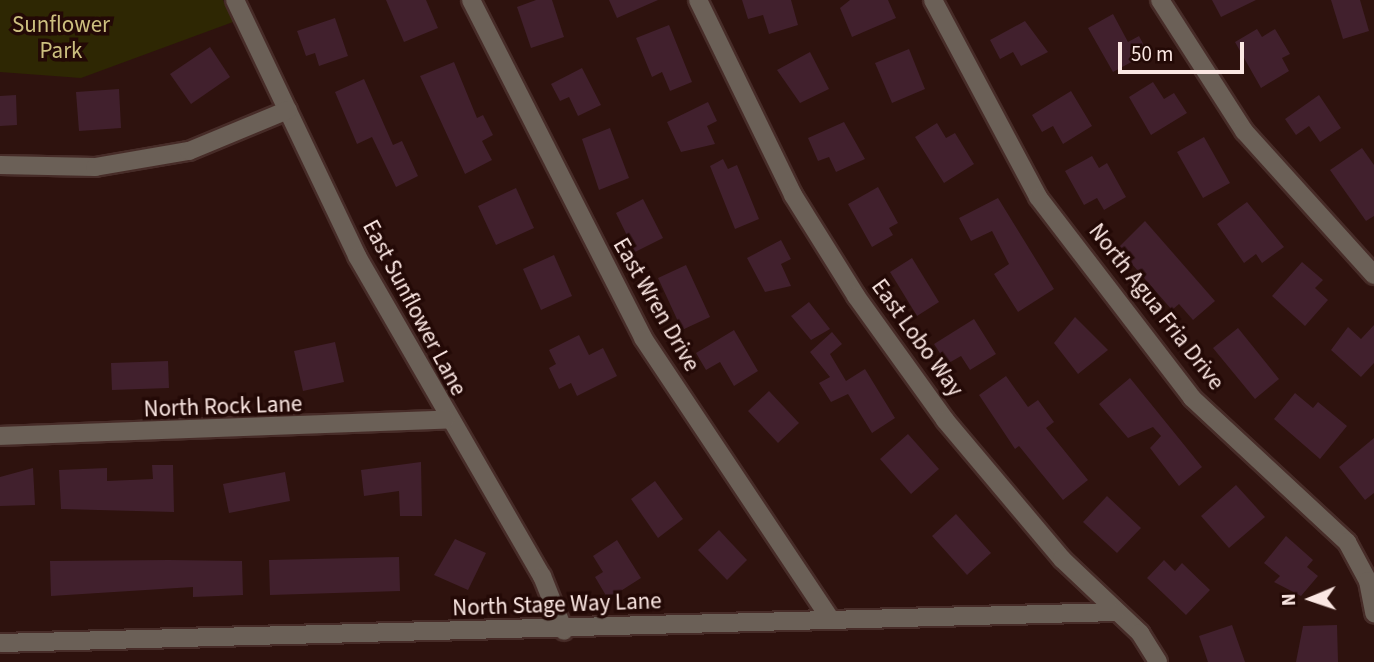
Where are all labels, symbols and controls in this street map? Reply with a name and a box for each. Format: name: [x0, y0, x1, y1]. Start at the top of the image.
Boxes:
park label: Sunflower Park: [12, 11, 110, 65]
scale bar: [1122, 28, 1248, 72]
text: 50 m: [1131, 39, 1173, 69]
street label: East Sunflower Lane: [356, 216, 472, 400]
street label: North Agua Fria Drive: [1082, 218, 1230, 396]
street label: East Wren Drive: [607, 233, 705, 377]
street label: East Lobo Way: [865, 274, 969, 402]
street label: North Rock Lane: [143, 390, 303, 424]
north arrow: [1276, 564, 1346, 634]
street label: North Stage Way Lane: [452, 588, 662, 622]
text: N: [1276, 593, 1303, 607]

